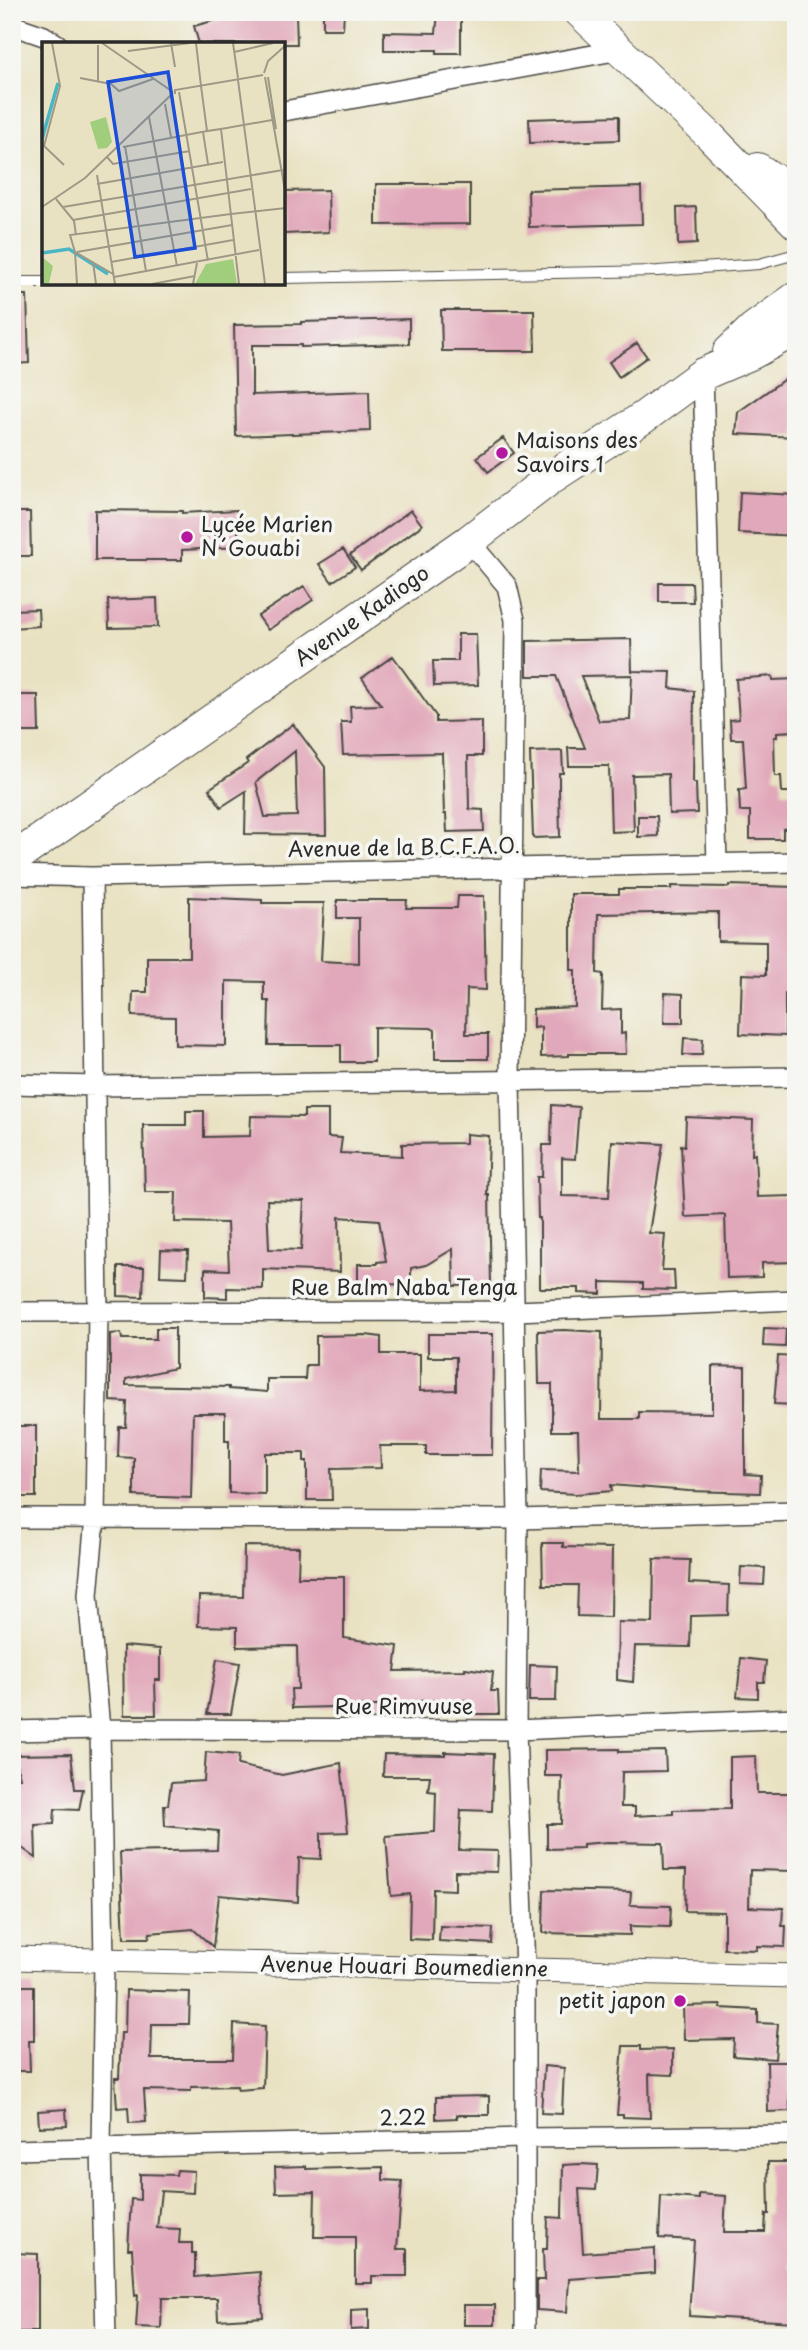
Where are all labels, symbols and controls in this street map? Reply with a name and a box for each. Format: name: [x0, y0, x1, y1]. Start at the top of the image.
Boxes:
inset map: [42, 42, 285, 285]
place label: Maisons des Savoirs 1: [516, 423, 638, 479]
marker: Maisons des Savoirs 1: [494, 445, 510, 461]
place label: Lycée Marien N´Gouabi: [201, 507, 333, 563]
marker: Lycée Marien N´Gouabi: [179, 529, 195, 545]
street label: Avenue Kadiogo: [287, 556, 435, 673]
street label: Avenue de la B.C.F.A.O.: [288, 828, 520, 864]
street label: Rue Balm Naba Tenga: [291, 1270, 517, 1302]
street label: Rue Rimvuuse: [335, 1689, 473, 1721]
street label: Avenue Houari Boumedienne: [260, 1946, 548, 1984]
place label: petit japon: [558, 1983, 666, 2015]
marker: petit japon: [672, 1993, 688, 2009]
street label: 2.22: [379, 2100, 427, 2132]

